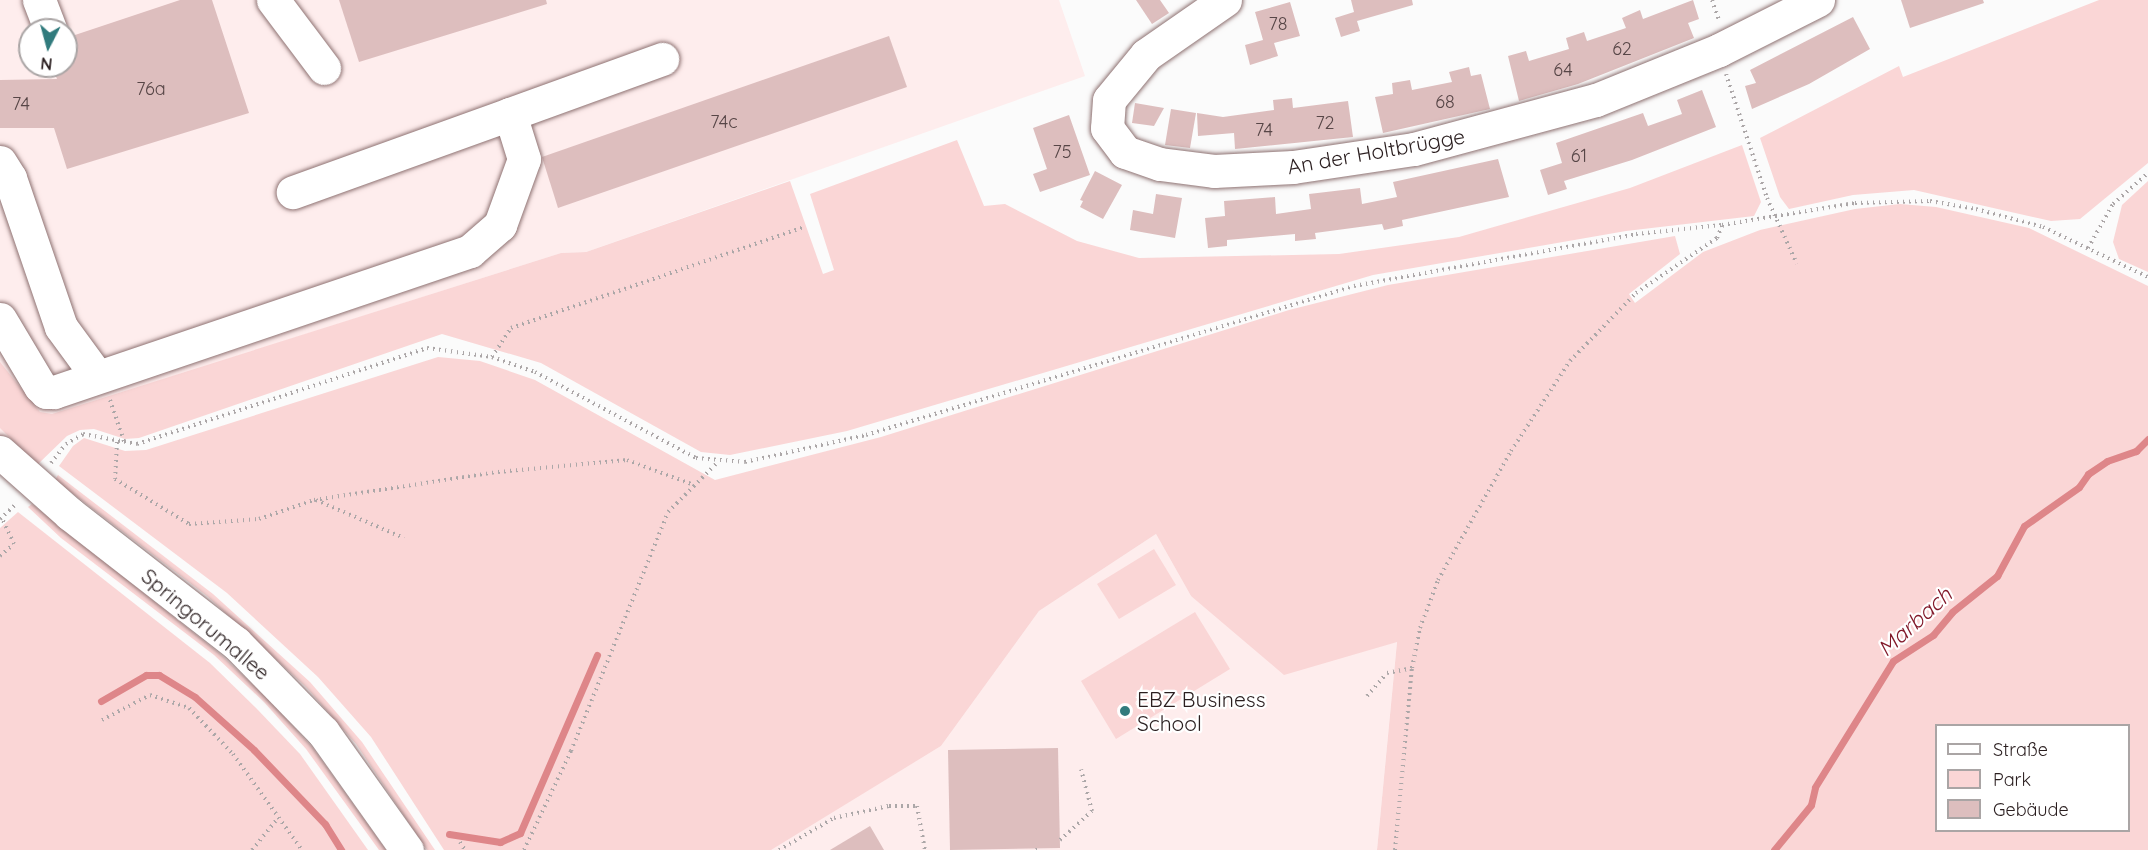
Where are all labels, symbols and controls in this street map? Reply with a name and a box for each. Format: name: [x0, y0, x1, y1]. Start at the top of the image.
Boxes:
house number: 78: [1269, 13, 1287, 35]
north arrow: [18, 18, 78, 78]
house number: 62: [1612, 38, 1632, 60]
text: N: [39, 53, 53, 74]
house number: 64: [1553, 59, 1573, 81]
house number: 76a: [136, 78, 166, 100]
house number: 68: [1435, 91, 1455, 113]
house number: 74: [12, 93, 30, 115]
house number: 74c: [710, 111, 738, 133]
house number: 72: [1315, 112, 1335, 134]
house number: 74: [1255, 119, 1273, 141]
street label: An der Holtbrügge: [1285, 123, 1467, 179]
house number: 75: [1052, 141, 1072, 163]
house number: 61: [1571, 145, 1587, 167]
street label: Springorumallee: [137, 563, 275, 685]
water label: Marbach: [1873, 582, 1957, 662]
place label: EBZ Business School: [1137, 686, 1266, 736]
marker: EBZ Business School: [1118, 704, 1132, 718]
legend: [1935, 724, 2130, 832]
text: Straße: [1993, 738, 2048, 761]
text: Park: [1993, 768, 2031, 791]
text: Gebäude: [1993, 798, 2069, 821]

